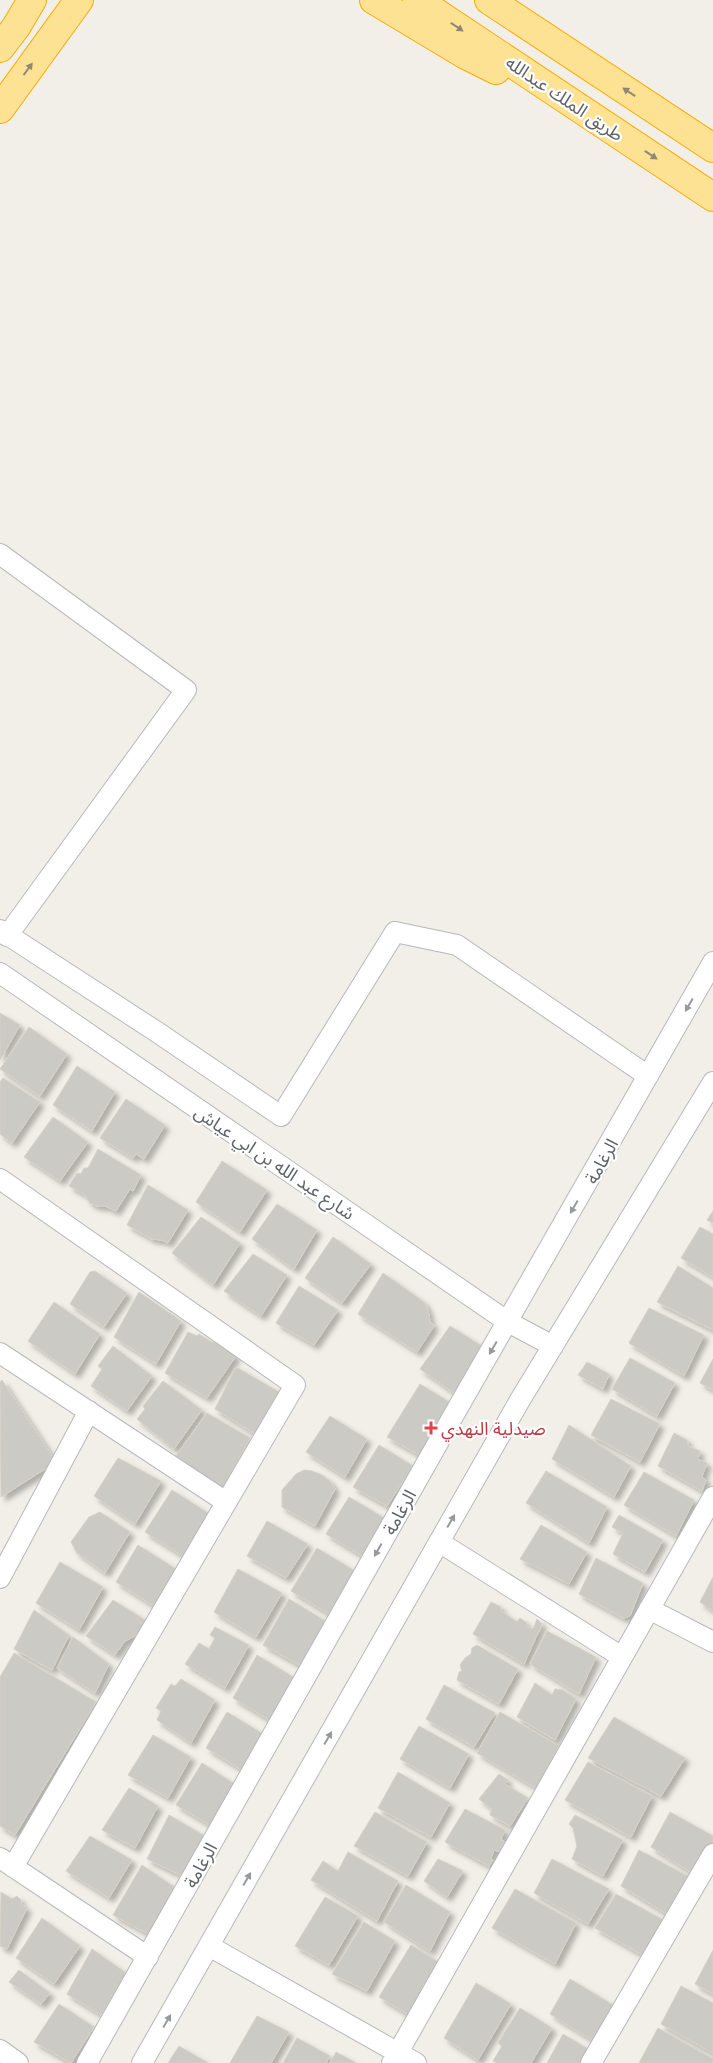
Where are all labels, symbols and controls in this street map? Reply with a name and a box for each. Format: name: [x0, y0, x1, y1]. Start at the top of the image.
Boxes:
one-way arrow: [451, 22, 464, 31]
street label: طريق الملك عبدالله: [502, 51, 628, 146]
one-way arrow: [23, 63, 34, 76]
one-way arrow: [622, 88, 635, 97]
one-way arrow: [644, 151, 658, 160]
one-way arrow: [685, 997, 693, 1012]
street label: شارع عبد الله بن ابي عياش: [188, 1100, 359, 1227]
street label: الرغامة: [580, 1135, 623, 1188]
one-way arrow: [570, 1201, 579, 1214]
one-way arrow: [488, 1341, 497, 1354]
place label: صيدلية النهدي: [441, 1417, 546, 1442]
marker: صيدلية النهدي: [425, 1422, 437, 1434]
street label: الرغامة: [378, 1486, 421, 1539]
one-way arrow: [447, 1515, 456, 1528]
one-way arrow: [373, 1543, 382, 1556]
one-way arrow: [323, 1732, 332, 1745]
street label: الرغامة: [179, 1839, 222, 1892]
one-way arrow: [243, 1872, 251, 1887]
one-way arrow: [162, 2014, 171, 2027]

